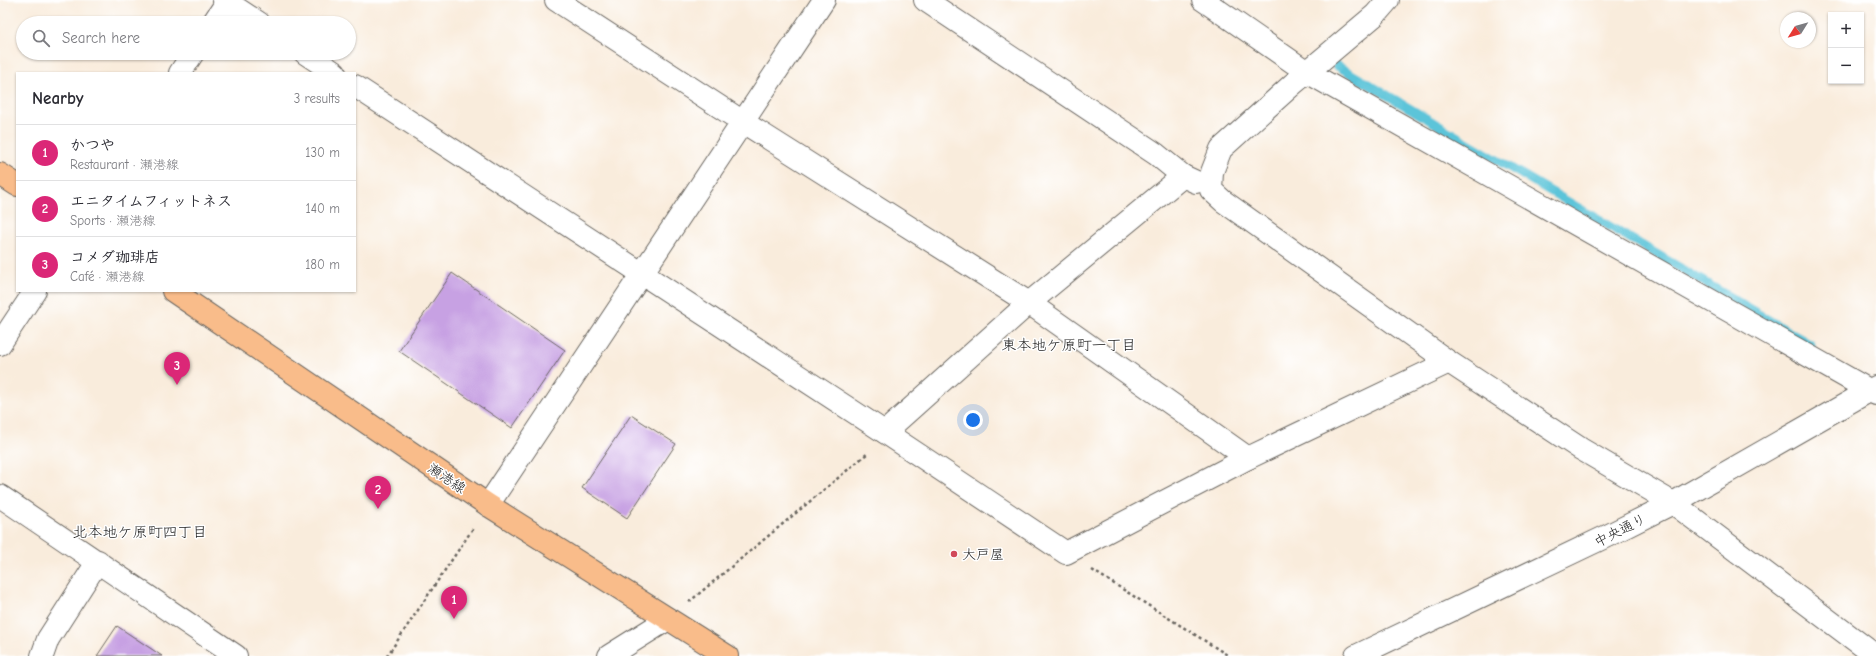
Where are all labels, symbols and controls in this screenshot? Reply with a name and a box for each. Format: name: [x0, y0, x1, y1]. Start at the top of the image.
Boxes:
north arrow: [1780, 12, 1816, 48]
map controls: [1828, 12, 1864, 84]
button: +: [1828, 12, 1864, 48]
search box: [16, 16, 356, 60]
icon: search: [30, 27, 52, 49]
text: Search here: [62, 29, 140, 47]
button: −: [1828, 48, 1864, 84]
text: Nearby: [32, 89, 83, 108]
text: 3 results: [294, 91, 340, 106]
text: かつや: [70, 136, 115, 154]
text: 1: [42, 145, 48, 160]
text: 130 m: [305, 145, 340, 160]
text: Restaurant · 瀬港線: [70, 157, 179, 172]
text: エニタイムフィットネス: [70, 192, 232, 210]
text: 2: [42, 201, 48, 216]
text: 140 m: [306, 201, 340, 216]
text: Sports · 瀬港線: [70, 213, 155, 228]
text: コメダ珈琲店: [70, 248, 160, 266]
text: 3: [42, 257, 48, 272]
text: 180 m: [305, 257, 340, 272]
text: Café · 瀬港線: [70, 269, 144, 284]
district label: 東本地ケ原町一丁目: [1001, 336, 1137, 354]
pin: 3: [164, 352, 190, 385]
your location: [963, 410, 983, 430]
street label: 瀬港線: [425, 460, 469, 497]
pin: 2: [365, 476, 391, 509]
street label: 中央通り: [1591, 510, 1649, 551]
district label: 北本地ケ原町四丁目: [72, 523, 208, 541]
place label: 大戸屋: [962, 546, 1004, 563]
marker: 大戸屋: [949, 549, 959, 559]
pin: 1: [441, 586, 467, 619]

